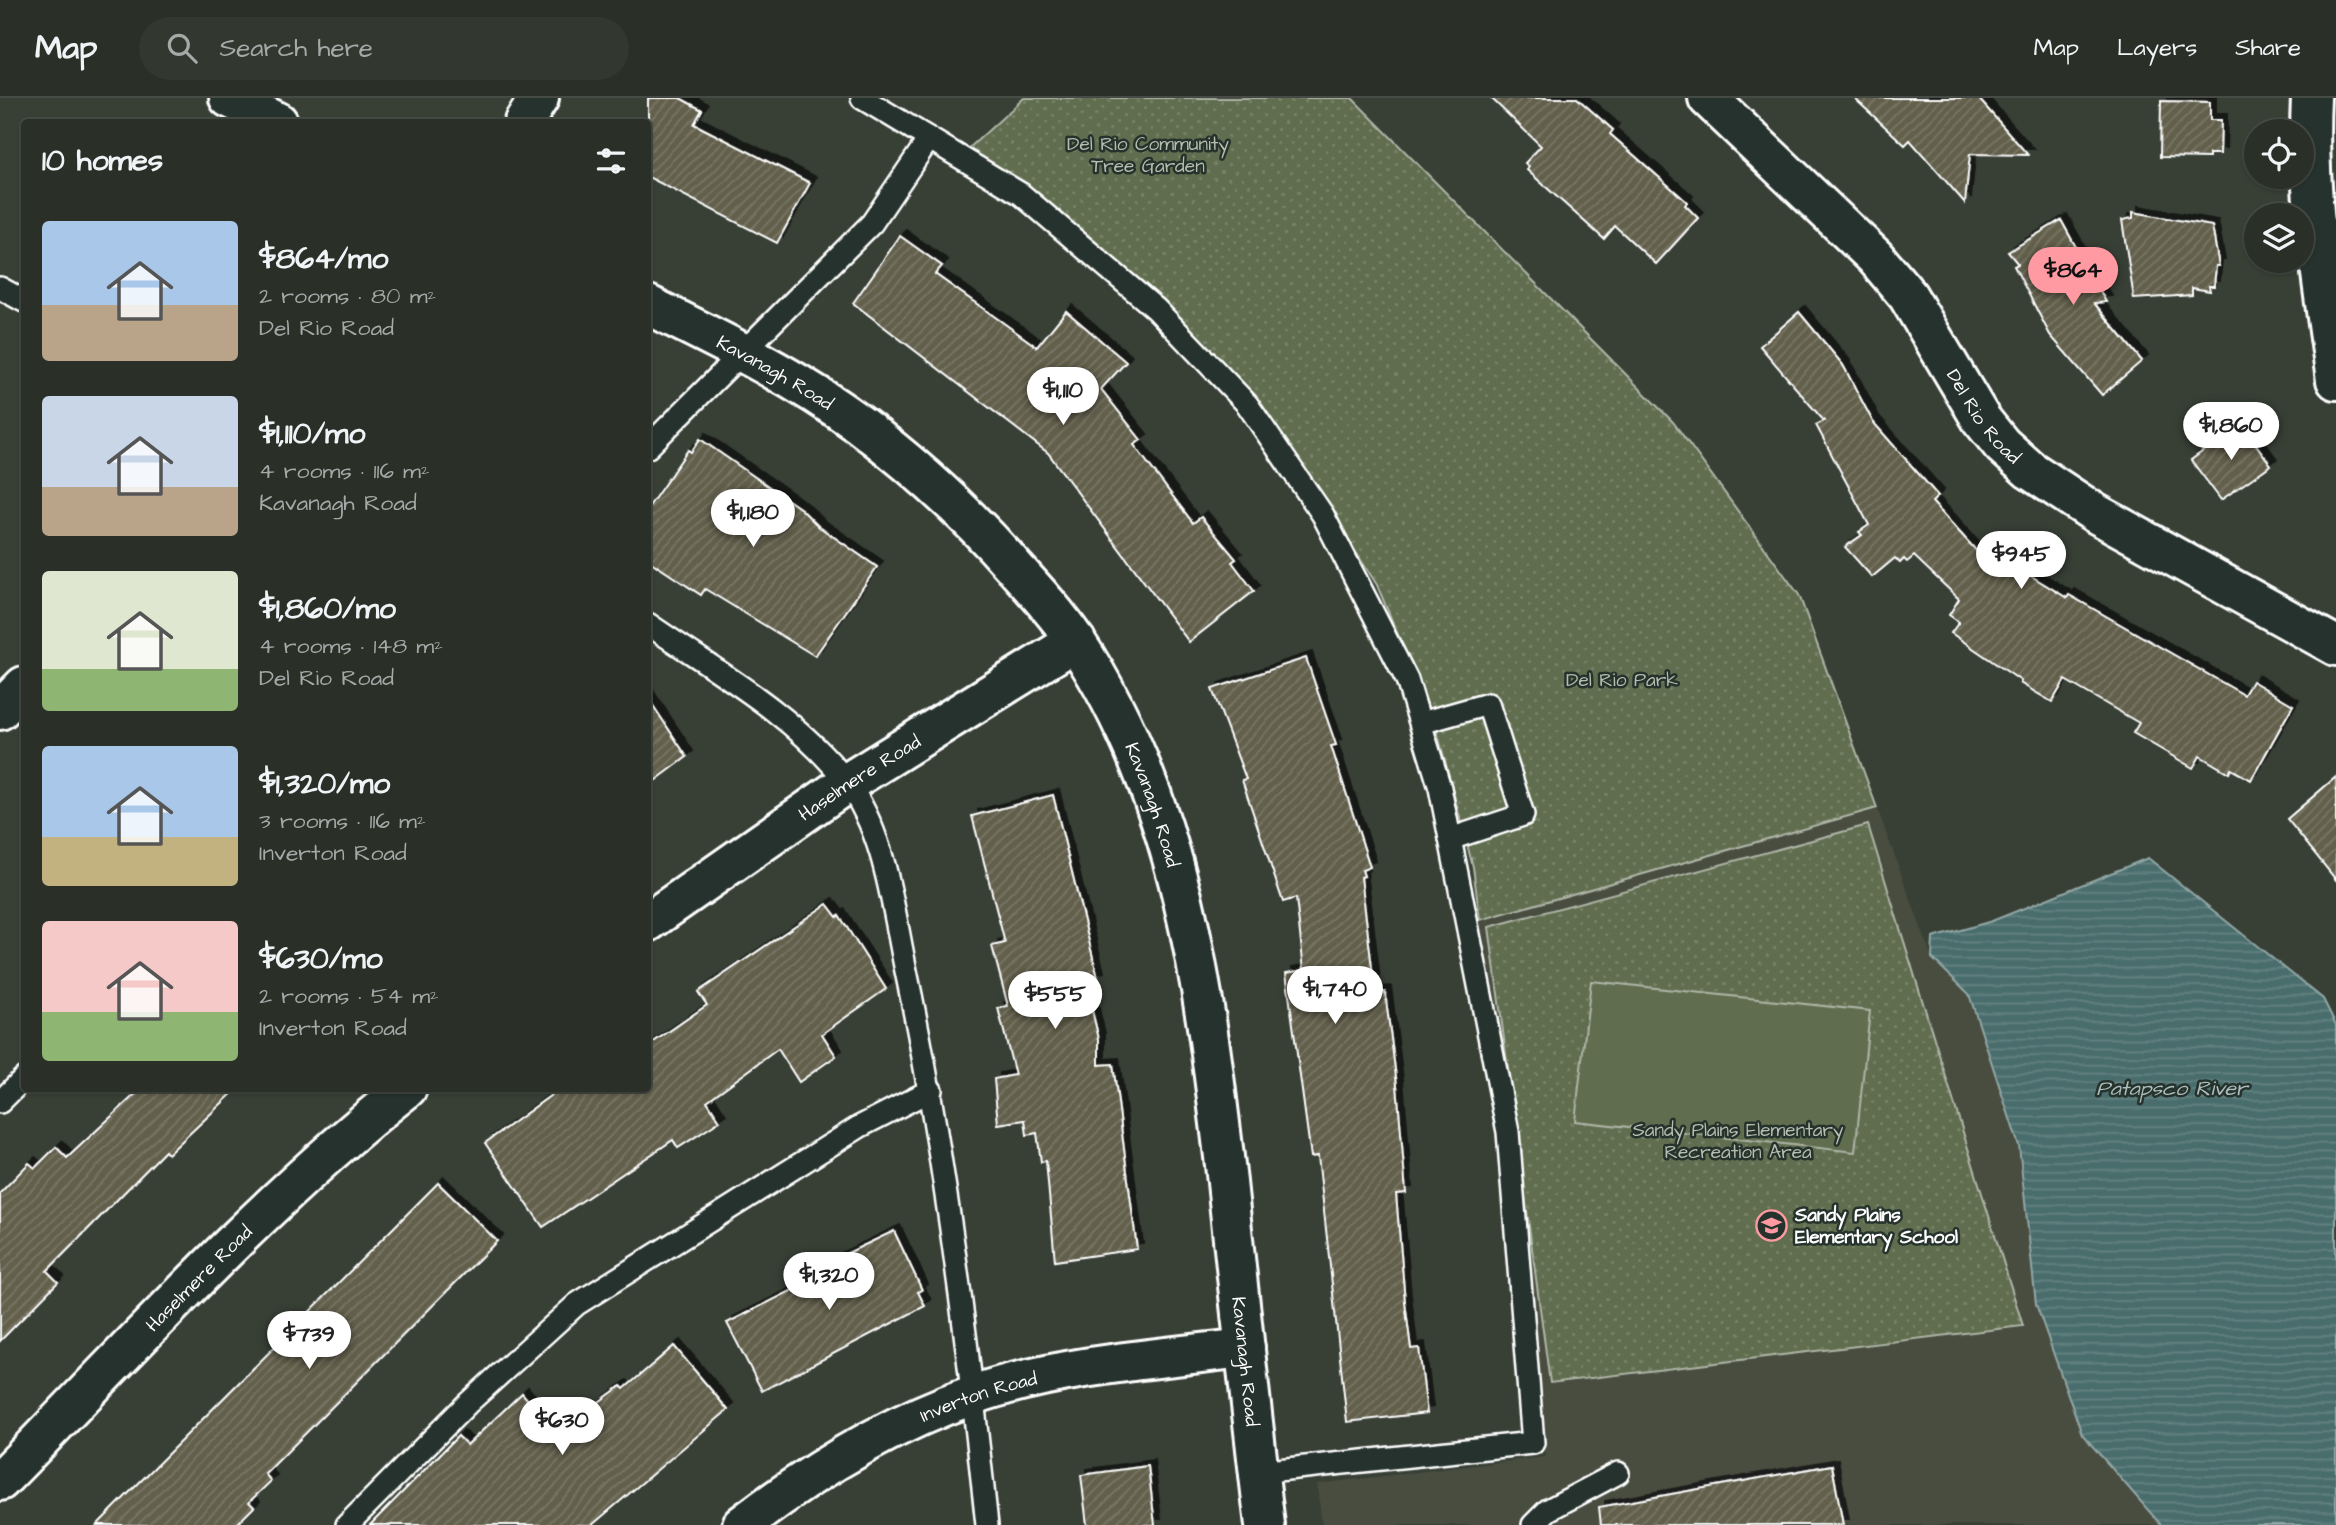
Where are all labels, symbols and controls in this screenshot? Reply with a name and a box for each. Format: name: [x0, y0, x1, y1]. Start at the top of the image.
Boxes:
search box: [139, 17, 629, 80]
text: Map: [35, 25, 97, 71]
icon: search: [163, 29, 201, 67]
text: Search here: [219, 30, 373, 66]
text: Map: [2034, 31, 2079, 65]
text: Layers: [2117, 31, 2197, 65]
text: Share: [2235, 31, 2301, 65]
map controls: [2244, 119, 2314, 273]
button: locate: [2244, 119, 2314, 189]
park label: Del Rio Community Tree Garden: [1067, 131, 1229, 180]
text: 10 homes: [42, 140, 163, 182]
icon: filters: [592, 142, 630, 180]
button: layers: [2244, 203, 2314, 273]
text: $864/mo: [259, 238, 388, 280]
pin: $864: [2032, 248, 2114, 307]
icon: home: [98, 249, 182, 333]
text: $864: [2044, 254, 2102, 286]
text: 2 rooms · 80 m²: [259, 280, 436, 312]
text: Del Rio Road: [259, 312, 394, 344]
street label: Kavanagh Road: [712, 329, 838, 418]
street label: Del Rio Road: [1939, 364, 2026, 471]
pin: $1,110: [1006, 368, 1120, 427]
text: $1,110: [1043, 374, 1083, 406]
pin: $1,860: [2174, 402, 2288, 462]
text: $1,860: [2199, 409, 2263, 441]
text: $1,110/mo: [259, 413, 365, 455]
icon: home: [98, 424, 182, 508]
text: 4 rooms · 116 m²: [259, 455, 430, 487]
text: Kavanagh Road: [259, 487, 417, 519]
pin: $1,180: [696, 490, 810, 549]
text: $1,180: [727, 496, 779, 528]
pin: $945: [1980, 532, 2062, 591]
text: $945: [1992, 538, 2050, 570]
text: $1,860/mo: [259, 588, 396, 630]
icon: home: [98, 599, 182, 683]
text: 4 rooms · 148 m²: [259, 630, 443, 662]
text: Del Rio Road: [259, 662, 394, 694]
park label: Del Rio Park: [1566, 667, 1678, 694]
street label: Haselmere Road: [793, 728, 926, 828]
street label: Kavanagh Road: [1118, 739, 1186, 871]
text: $1,320/mo: [259, 763, 390, 805]
icon: home: [98, 774, 182, 858]
text: 3 rooms · 116 m²: [259, 805, 426, 837]
text: Inverton Road: [259, 837, 407, 869]
text: $630/mo: [259, 938, 383, 980]
icon: home: [98, 949, 182, 1033]
pin: $1,740: [1278, 967, 1392, 1026]
pin: $555: [1014, 972, 1096, 1031]
text: $1,740: [1303, 973, 1367, 1005]
text: $555: [1024, 978, 1086, 1010]
text: 2 rooms · 54 m²: [259, 980, 439, 1012]
text: Inverton Road: [259, 1012, 407, 1044]
water label: Patapsco River: [2097, 1074, 2250, 1103]
park label: Sandy Plains Elementary Recreation Area: [1633, 1117, 1844, 1166]
place label: Sandy Plains Elementary School: [1794, 1202, 1958, 1252]
school or university icon: Sandy Plains Elementary School: [1755, 1208, 1789, 1242]
street label: Haselmere Road: [140, 1219, 259, 1338]
pin: $1,320: [772, 1252, 886, 1312]
text: $1,320: [799, 1259, 859, 1291]
street label: Kavanagh Road: [1224, 1295, 1265, 1428]
pin: $739: [268, 1312, 350, 1371]
text: $739: [283, 1318, 335, 1350]
street label: Inverton Road: [916, 1365, 1040, 1429]
pin: $630: [521, 1398, 603, 1457]
text: $630: [535, 1404, 589, 1436]

